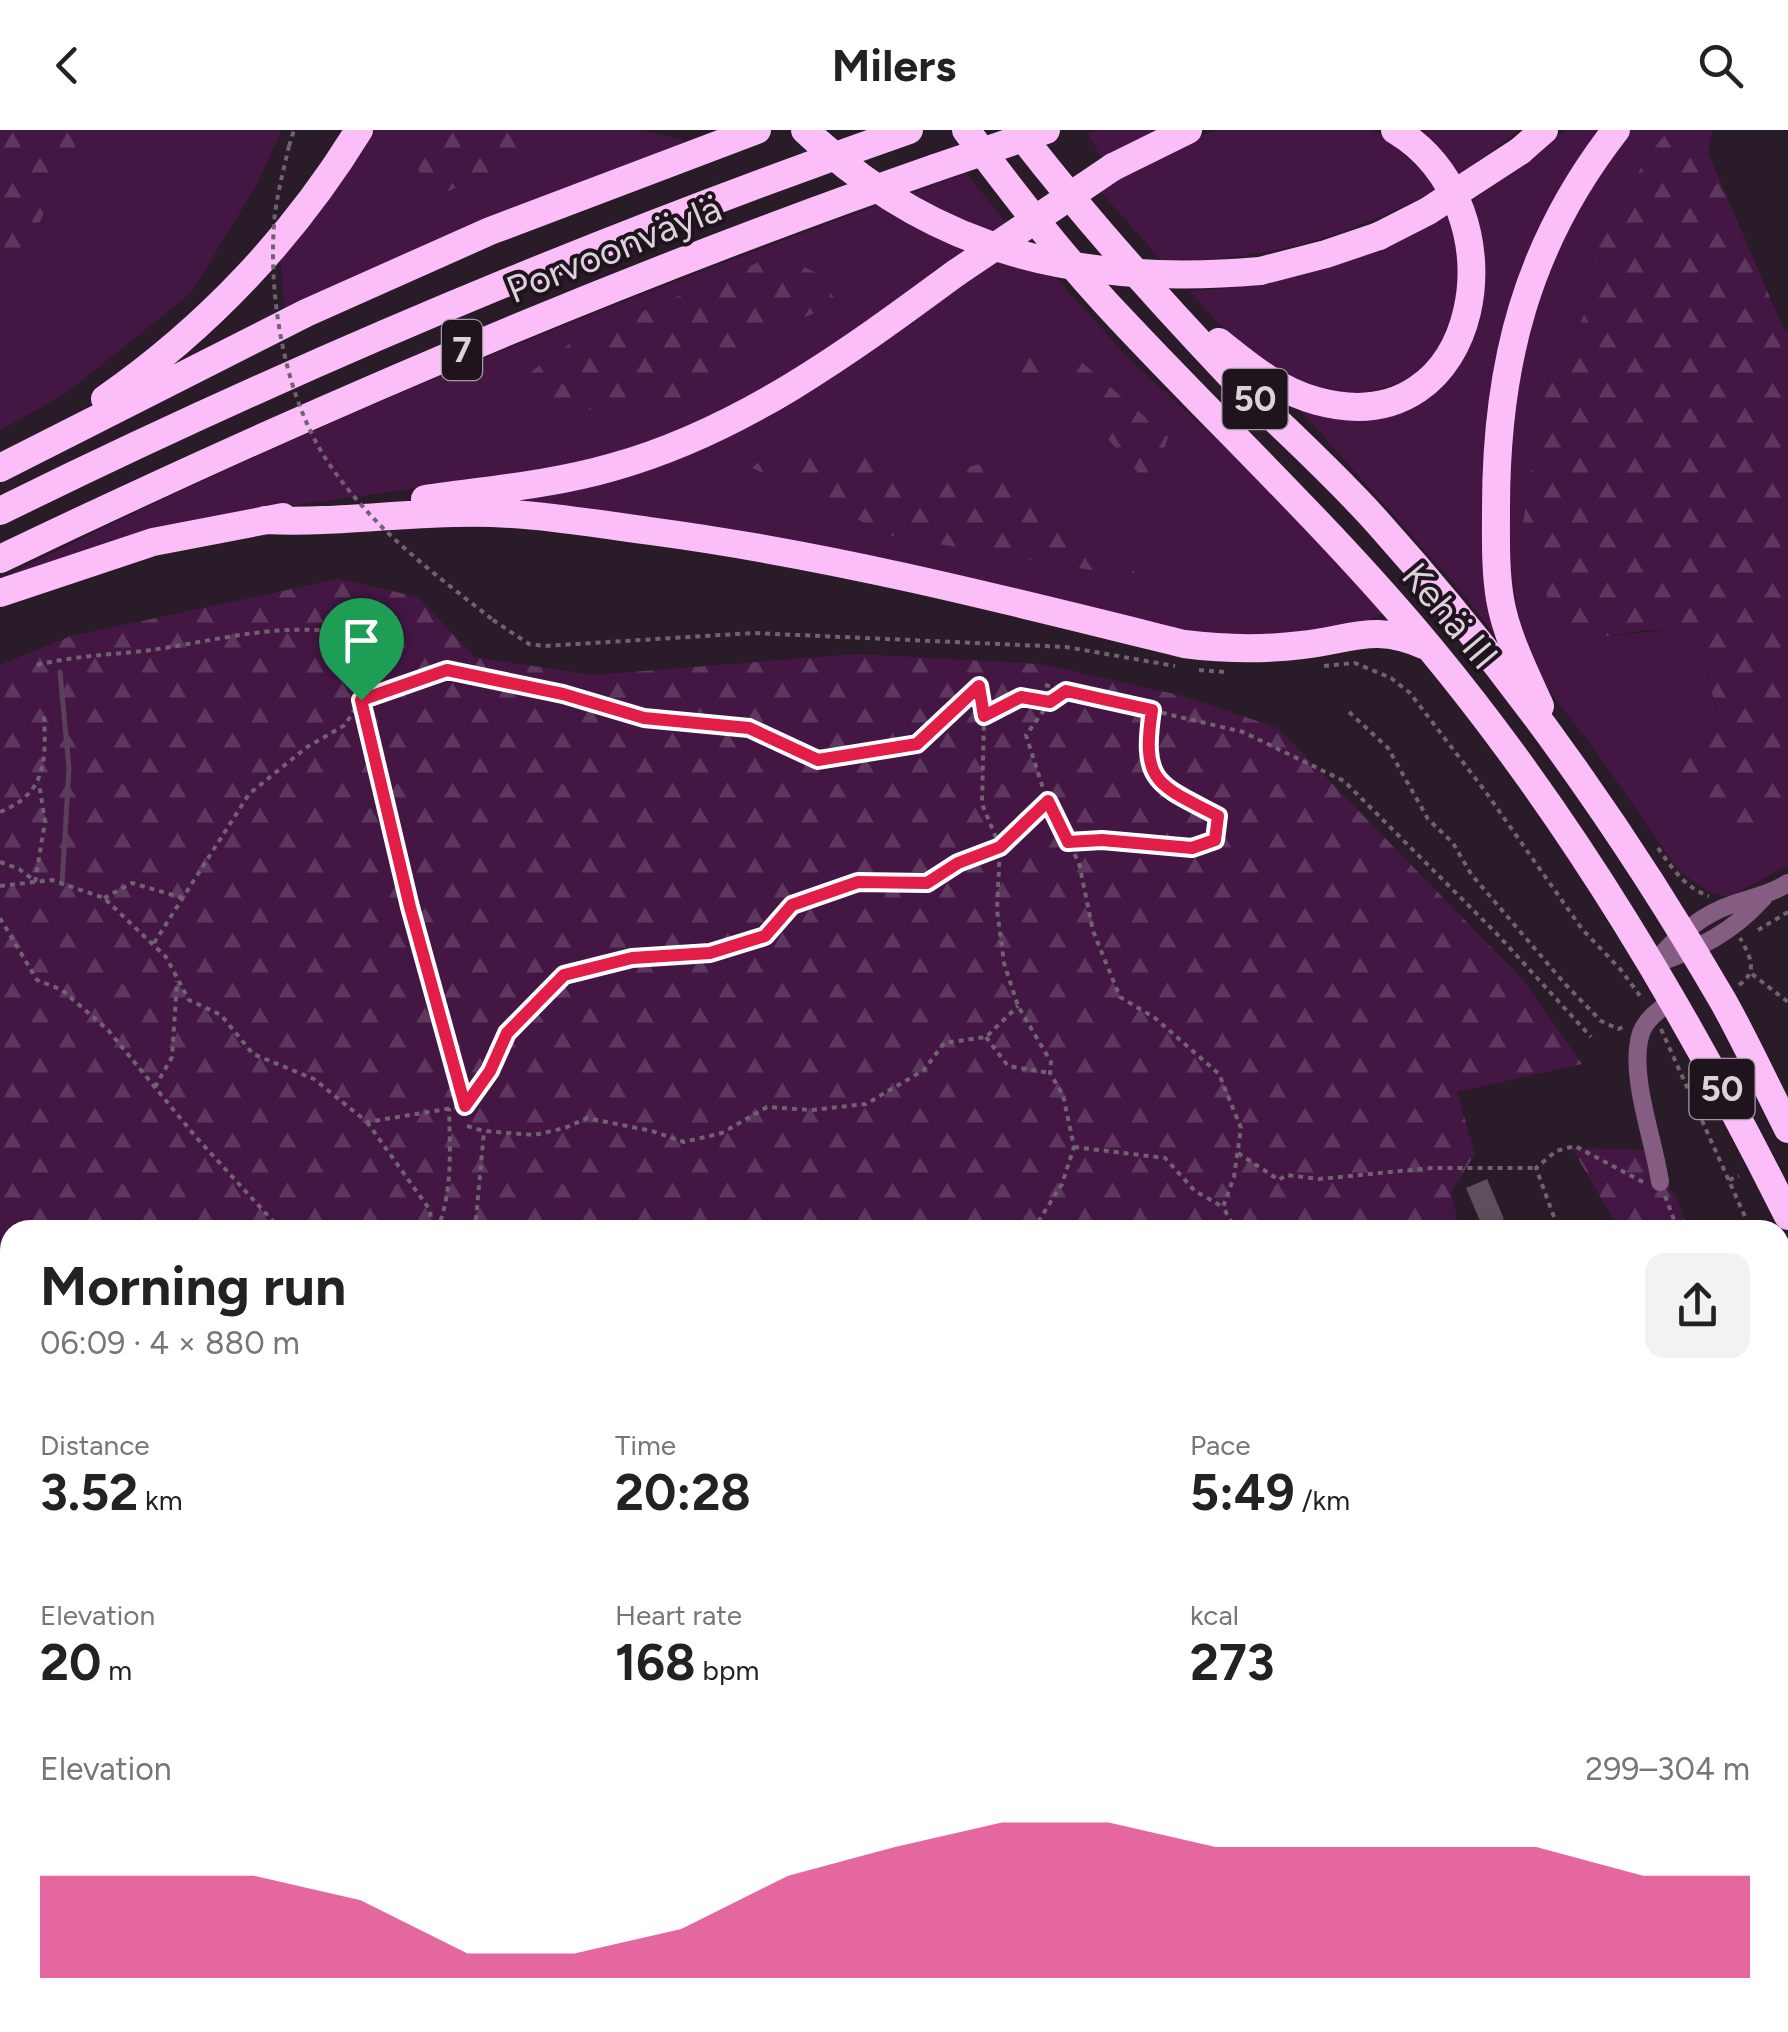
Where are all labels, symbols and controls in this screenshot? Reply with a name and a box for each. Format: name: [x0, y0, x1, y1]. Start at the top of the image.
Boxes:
icon: back: [40, 38, 95, 93]
text: Milers: [832, 38, 956, 92]
icon: search: [1693, 38, 1748, 93]
street label: Porvoonväylä: [500, 185, 728, 313]
road number: 7: [442, 320, 482, 380]
road number: 50: [1222, 369, 1288, 429]
street label: Kehä III: [1392, 554, 1508, 678]
pin: [319, 598, 404, 701]
icon: arrive: [334, 613, 389, 668]
road number: 50: [1690, 1059, 1754, 1119]
text: Morning run: [40, 1253, 346, 1319]
button: share: [1645, 1253, 1750, 1358]
text: 06:09 · 4 × 880 m: [40, 1324, 300, 1362]
text: Distance: [40, 1428, 150, 1462]
text: Time: [615, 1428, 676, 1462]
text: Pace: [1190, 1428, 1251, 1462]
text: 3.52: [40, 1462, 138, 1523]
text: 20:28: [615, 1462, 751, 1523]
text: 5:49: [1190, 1462, 1295, 1523]
text: km: [138, 1483, 183, 1517]
text: /km: [1295, 1483, 1350, 1517]
text: Elevation: [40, 1598, 155, 1632]
text: Heart rate: [615, 1598, 742, 1632]
text: kcal: [1190, 1598, 1239, 1632]
text: 20: [40, 1632, 101, 1693]
text: 168: [615, 1632, 696, 1693]
text: 273: [1190, 1632, 1275, 1693]
text: m: [101, 1653, 132, 1687]
text: bpm: [696, 1653, 759, 1687]
text: Elevation: [40, 1750, 172, 1788]
text: 299–304 m: [1585, 1750, 1750, 1788]

